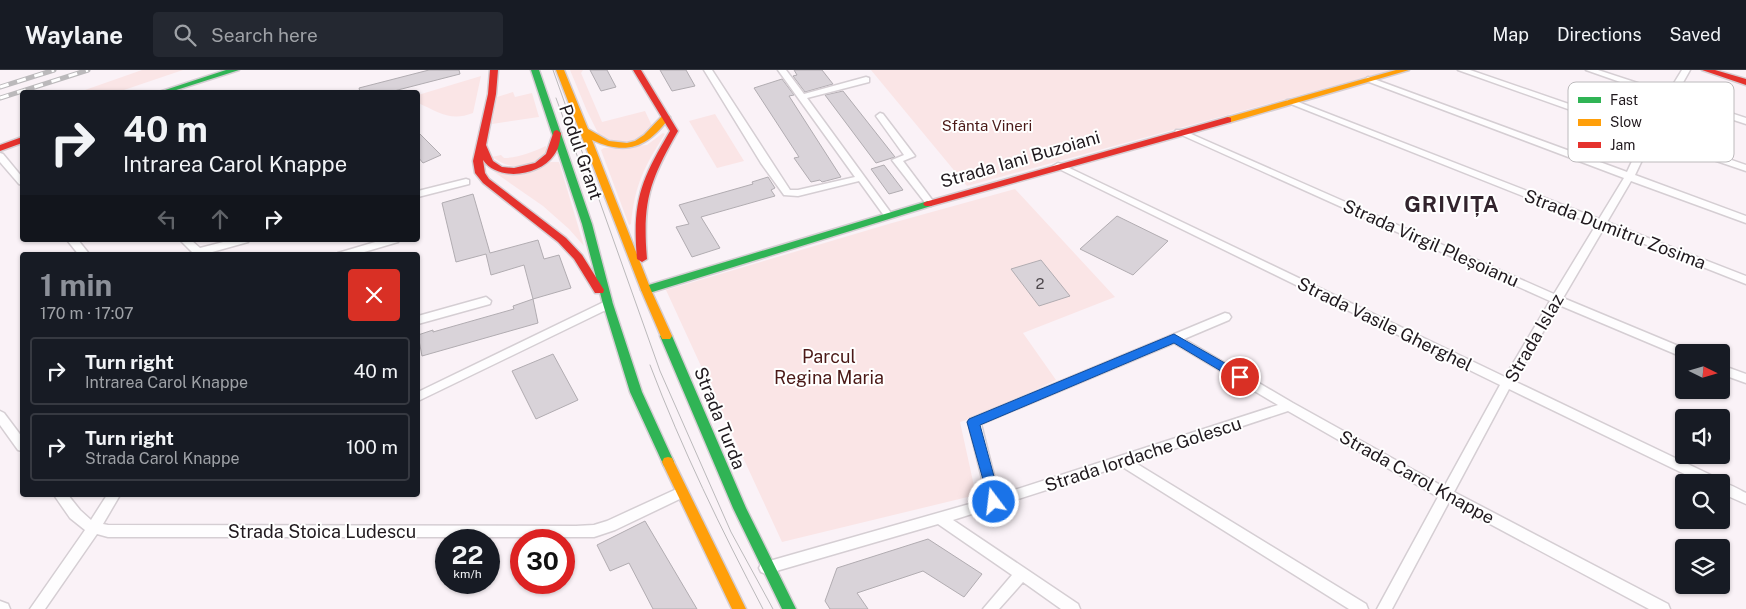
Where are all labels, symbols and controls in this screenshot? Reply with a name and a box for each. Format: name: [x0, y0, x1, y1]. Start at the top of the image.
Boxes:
search box: [153, 12, 503, 57]
text: Waylane: [25, 21, 123, 49]
icon: search: [171, 21, 199, 49]
text: Search here: [211, 24, 318, 46]
text: Map: [1492, 24, 1529, 45]
text: Directions: [1557, 24, 1642, 45]
text: Saved: [1670, 24, 1721, 45]
legend: [1568, 82, 1734, 162]
text: Fast: [1610, 92, 1638, 108]
street label: Podul Grant: [555, 102, 607, 202]
text: 40 m: [123, 109, 208, 150]
icon: right: [40, 110, 105, 175]
text: Slow: [1610, 114, 1642, 130]
park label: Sfânta Vineri: [942, 117, 1032, 134]
street label: Strada Iani Buzoiani: [938, 126, 1102, 192]
text: Jam: [1610, 137, 1635, 153]
text: Intrarea Carol Knappe: [123, 151, 347, 177]
street label: Strada Dumitru Zosima: [1521, 185, 1709, 273]
district label: GRIVIȚA: [1404, 191, 1500, 217]
street label: Strada Virgil Pleșoianu: [1340, 195, 1522, 291]
icon: left: [153, 205, 181, 233]
icon: ahead: [206, 205, 234, 233]
icon: right: [259, 205, 287, 233]
text: 1 min: [40, 267, 112, 303]
button: close: [348, 269, 400, 321]
street label: Strada Vasile Gherghel: [1294, 272, 1476, 376]
house number: 2: [1036, 275, 1045, 292]
street label: Strada Islaz: [1500, 290, 1568, 386]
text: 170 m · 17:07: [40, 304, 134, 323]
north arrow: [1675, 344, 1730, 399]
map controls: [1675, 344, 1730, 594]
park label: Parcul Regina Maria: [774, 346, 884, 388]
text: Turn right: [85, 351, 174, 373]
pin: [1219, 356, 1261, 398]
icon: right: [42, 357, 70, 385]
text: 40 m: [353, 360, 398, 382]
icon: arrive: [1226, 363, 1254, 391]
street label: Strada Turda: [690, 364, 750, 472]
text: Intrarea Carol Knappe: [85, 373, 248, 392]
button: sound: [1675, 409, 1730, 464]
street label: Strada Iordache Golescu: [1042, 412, 1244, 496]
street label: Strada Carol Knappe: [1336, 426, 1498, 528]
text: Turn right: [85, 427, 174, 449]
icon: right: [42, 433, 70, 461]
text: 100 m: [346, 436, 398, 458]
text: Strada Carol Knappe: [85, 449, 239, 468]
button: search: [1675, 474, 1730, 529]
position arrow: [967, 475, 1019, 527]
street label: Strada Stoica Ludescu: [228, 521, 416, 542]
speed limit sign: 30: [510, 529, 575, 594]
button: layers: [1675, 539, 1730, 594]
text: 22: [452, 540, 483, 570]
text: km/h: [453, 567, 482, 581]

